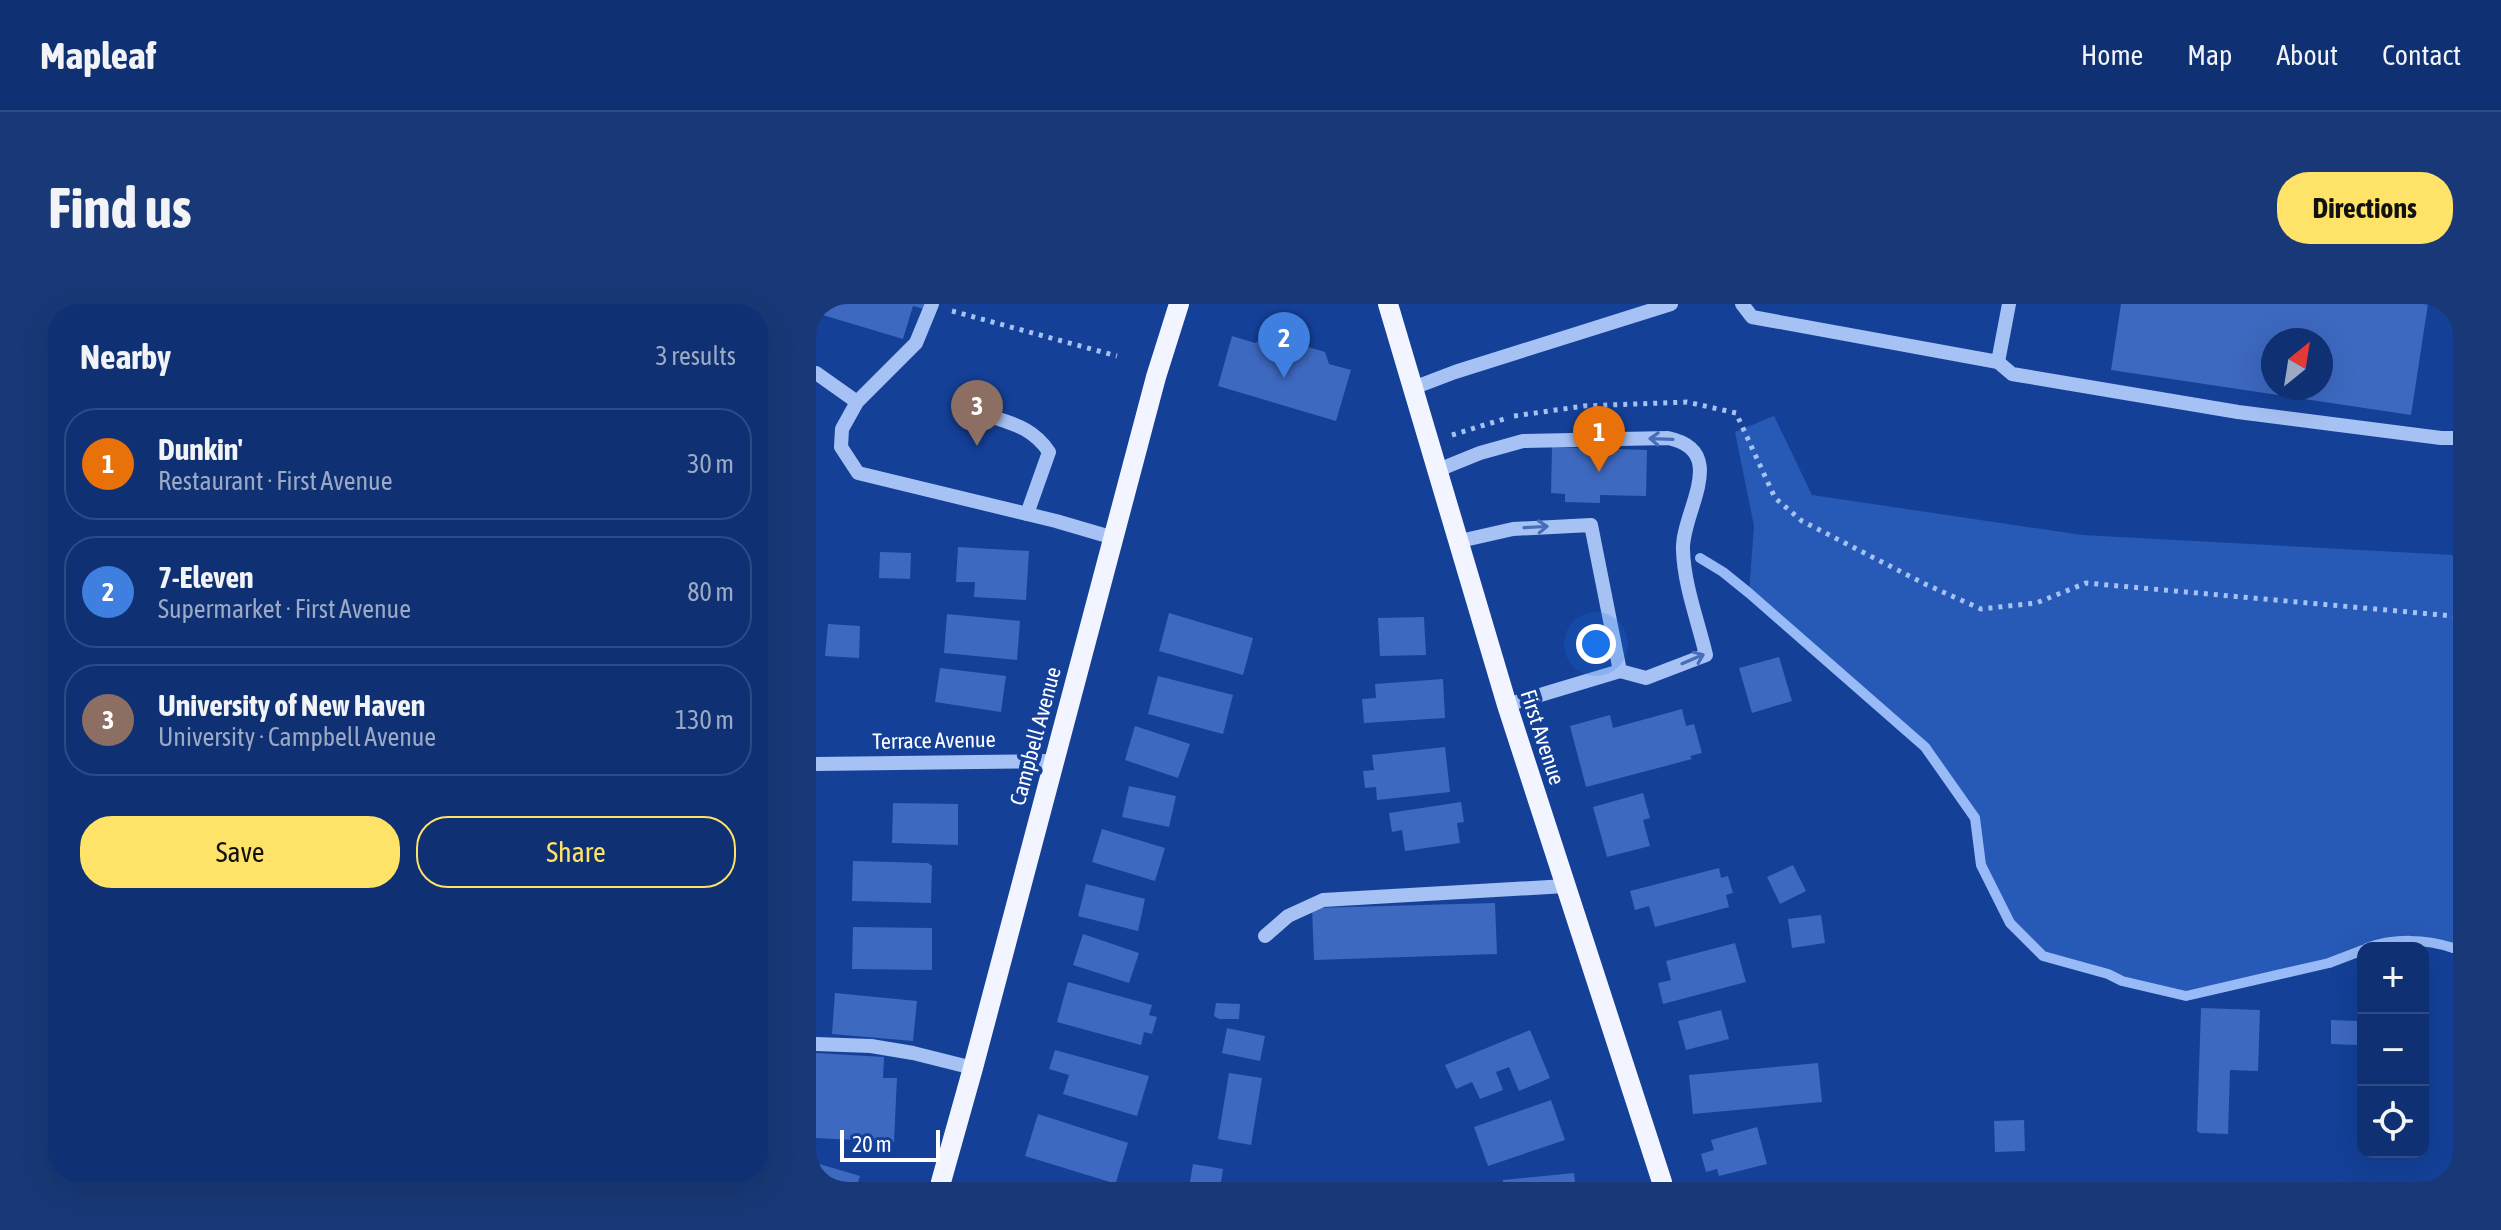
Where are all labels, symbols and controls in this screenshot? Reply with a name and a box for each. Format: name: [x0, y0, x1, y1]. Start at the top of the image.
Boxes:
text: Mapleaf: [40, 34, 156, 77]
text: Home: [2081, 39, 2143, 71]
text: Map: [2187, 39, 2232, 71]
text: About: [2276, 39, 2338, 71]
text: Contact: [2382, 39, 2461, 71]
button: Directions: [2277, 172, 2453, 244]
text: Find us: [48, 176, 192, 240]
pin: 2: [1258, 312, 1310, 378]
north arrow: [2261, 328, 2333, 400]
text: Nearby: [80, 337, 171, 376]
text: 3 results: [655, 341, 736, 371]
pin: 3: [951, 380, 1003, 446]
pin: 1: [1573, 406, 1625, 472]
one-way arrow: [1648, 431, 1674, 446]
text: Dunkin': [158, 432, 243, 466]
text: 1: [102, 449, 114, 479]
text: 30 m: [687, 449, 734, 479]
text: Restaurant · First Avenue: [158, 466, 392, 496]
one-way arrow: [1522, 520, 1549, 535]
text: 7-Eleven: [158, 560, 254, 594]
text: 2: [102, 577, 114, 607]
text: 80 m: [687, 577, 734, 607]
text: Supermarket · First Avenue: [158, 594, 411, 624]
your location: [1576, 624, 1616, 664]
one-way arrow: [1680, 651, 1705, 666]
street label: Campbell Avenue: [1004, 664, 1066, 808]
street label: First Avenue: [1515, 686, 1571, 788]
text: University of New Haven: [158, 688, 425, 722]
text: 3: [102, 705, 114, 735]
text: 130 m: [675, 705, 734, 735]
text: University · Campbell Avenue: [158, 722, 436, 752]
street label: Terrace Avenue: [872, 726, 996, 754]
button: Save: [80, 816, 400, 888]
button: Share: [416, 816, 736, 888]
map controls: [2357, 942, 2429, 1158]
button: +: [2357, 942, 2429, 1014]
button: −: [2357, 1014, 2429, 1086]
button: locate: [2357, 1086, 2429, 1158]
scale bar: [840, 1126, 940, 1162]
text: 20 m: [852, 1131, 892, 1157]

